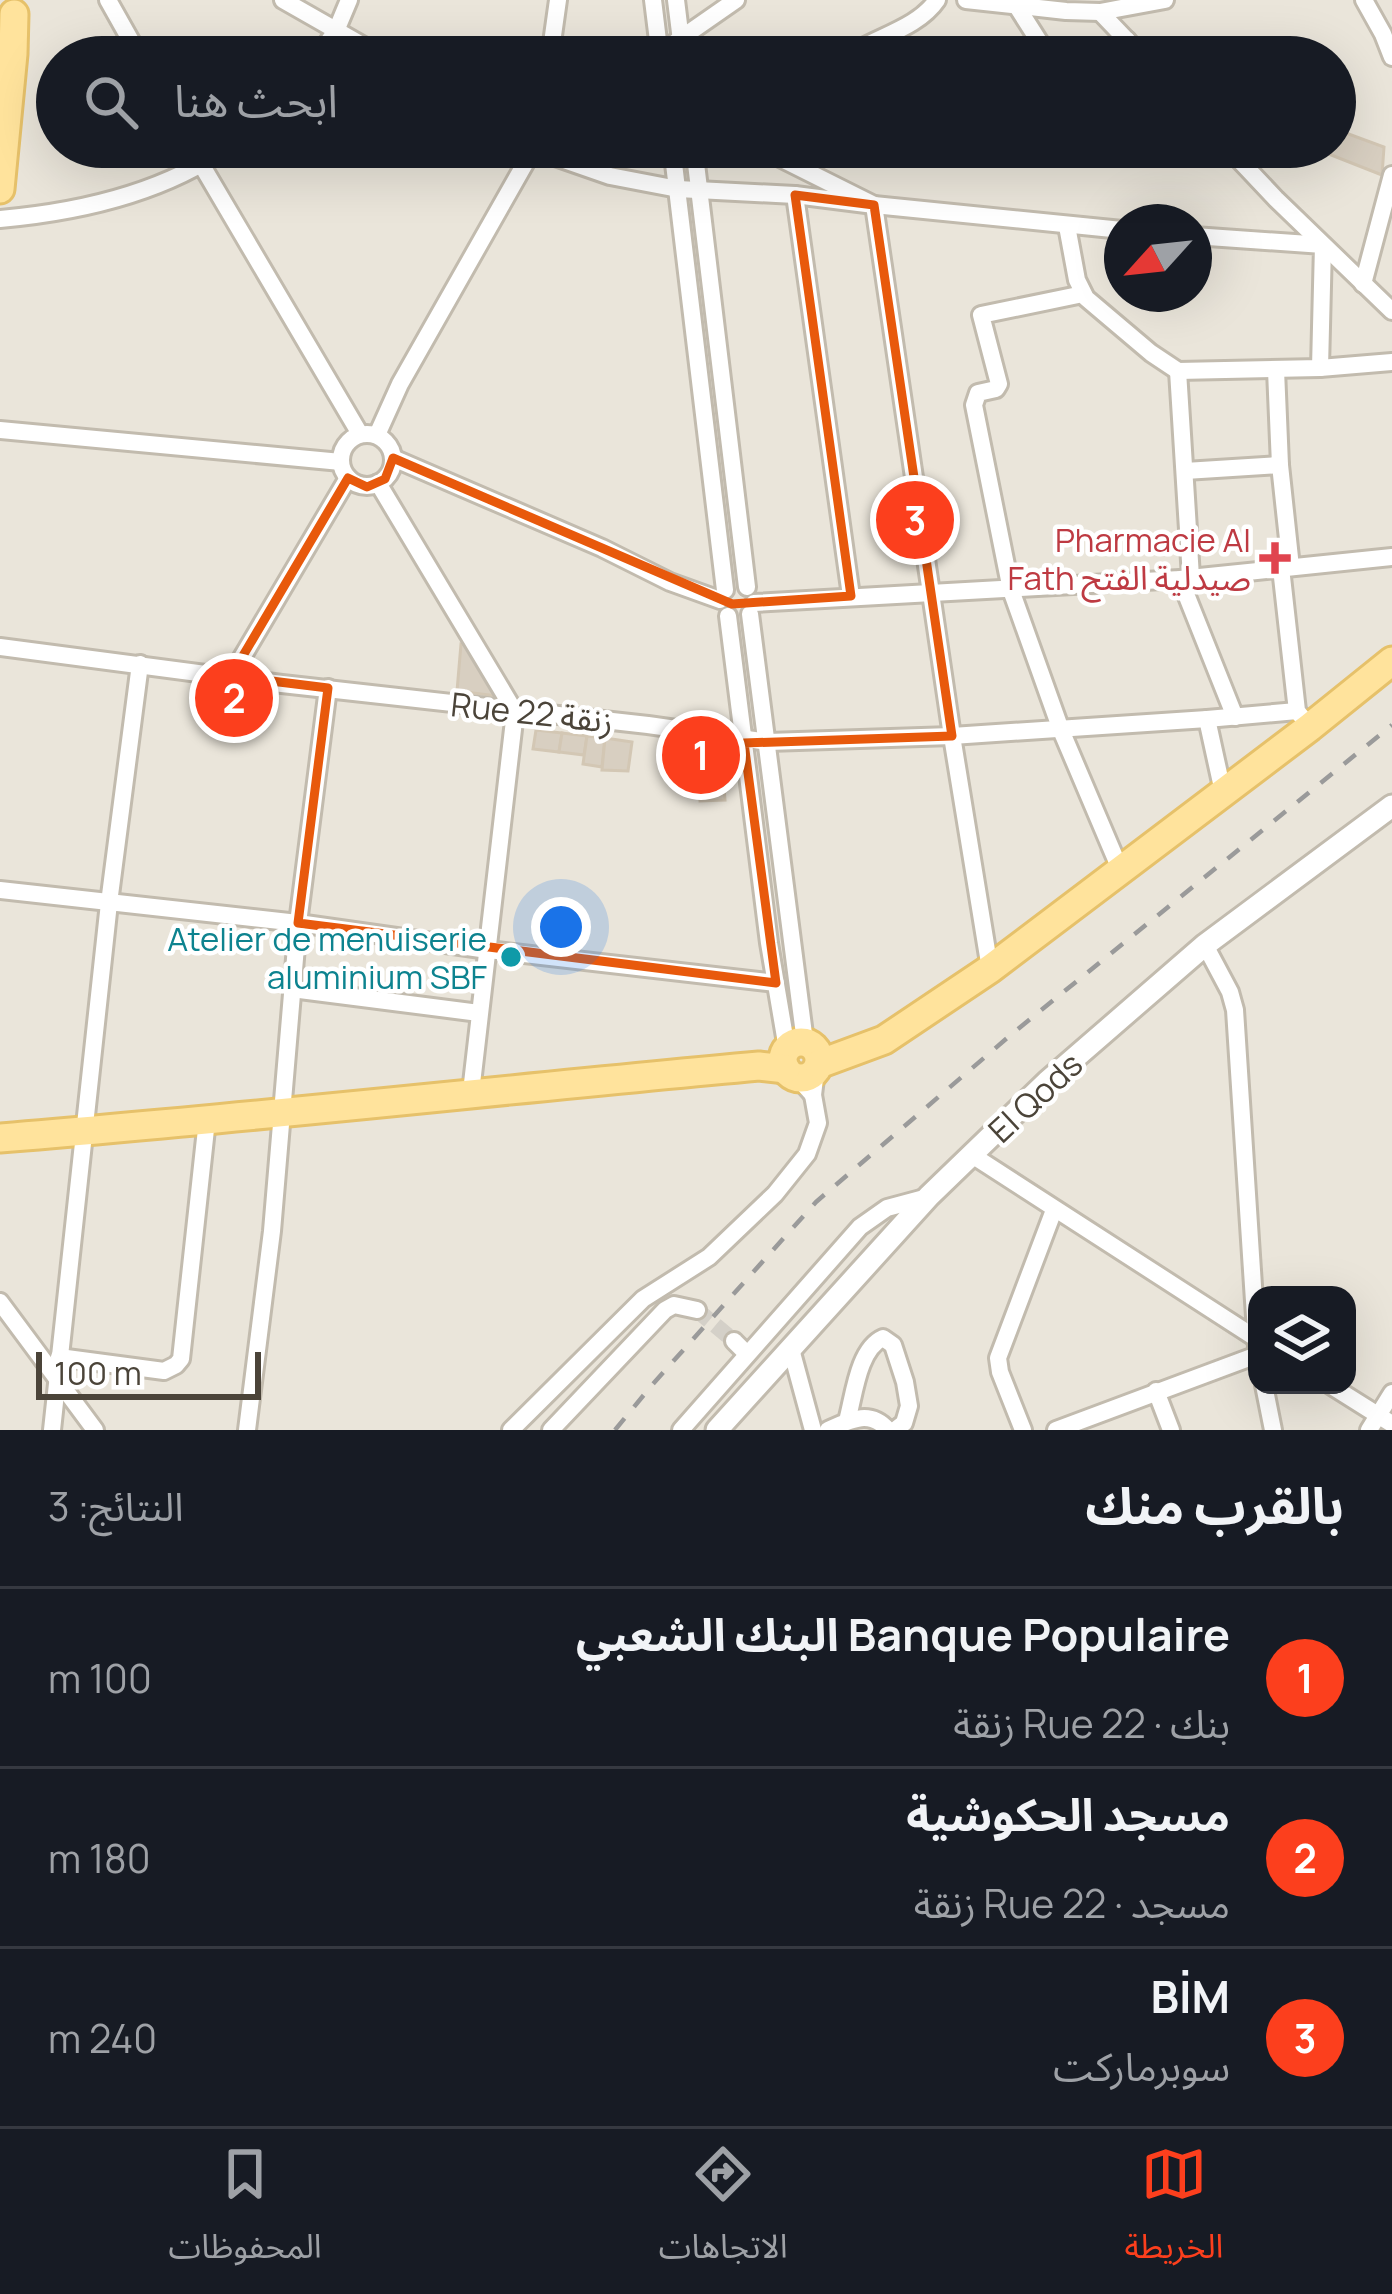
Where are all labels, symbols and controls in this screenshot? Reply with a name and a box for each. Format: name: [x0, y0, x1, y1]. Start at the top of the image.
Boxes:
search box: [36, 36, 1356, 168]
icon: search: [78, 69, 144, 135]
text: ابحث هنا: [174, 69, 338, 131]
north arrow: [1104, 204, 1212, 312]
pin: 3: [876, 475, 954, 565]
place label: Pharmacie Al Fath صيدلية الفتح: [1008, 517, 1251, 603]
marker: Pharmacie Al Fath صيدلية الفتح: [1262, 545, 1288, 571]
pin: 2: [195, 653, 273, 743]
street label: Rue 22 زنقة: [449, 681, 615, 743]
pin: 1: [662, 710, 740, 800]
your location: [531, 897, 591, 957]
place label: Atelier de menuiserie aluminium SBF: [167, 916, 487, 999]
marker: Atelier de menuiserie aluminium SBF: [498, 944, 524, 970]
street label: El Qods: [978, 1042, 1092, 1152]
map controls: [1248, 1286, 1356, 1394]
button: layers: [1248, 1286, 1356, 1394]
scale bar: [36, 1346, 261, 1399]
text: 100 m: [54, 1350, 142, 1395]
text: بالقرب منك: [1085, 1470, 1344, 1539]
text: النتائج: 3: [48, 1479, 184, 1533]
text: Banque Populaire البنك الشعبي: [576, 1603, 1230, 1665]
text: 100 m: [48, 1651, 152, 1705]
text: 1: [1296, 1651, 1314, 1705]
text: بنك · Rue 22 زنقة: [953, 1696, 1230, 1750]
text: مسجد الحكوشية: [906, 1783, 1230, 1845]
text: 180 m: [48, 1831, 151, 1885]
text: 2: [1293, 1831, 1317, 1885]
text: مسجد · Rue 22 زنقة: [914, 1876, 1230, 1930]
text: BİM: [1151, 1965, 1230, 2027]
text: 240 m: [48, 2011, 157, 2065]
text: 3: [1294, 2011, 1316, 2065]
text: سوبرماركت: [1053, 2039, 1230, 2093]
tab: المحفوظات: [169, 2141, 322, 2282]
tab: الاتجاهات: [659, 2141, 788, 2282]
tab: الخريطة: [1125, 2141, 1223, 2282]

